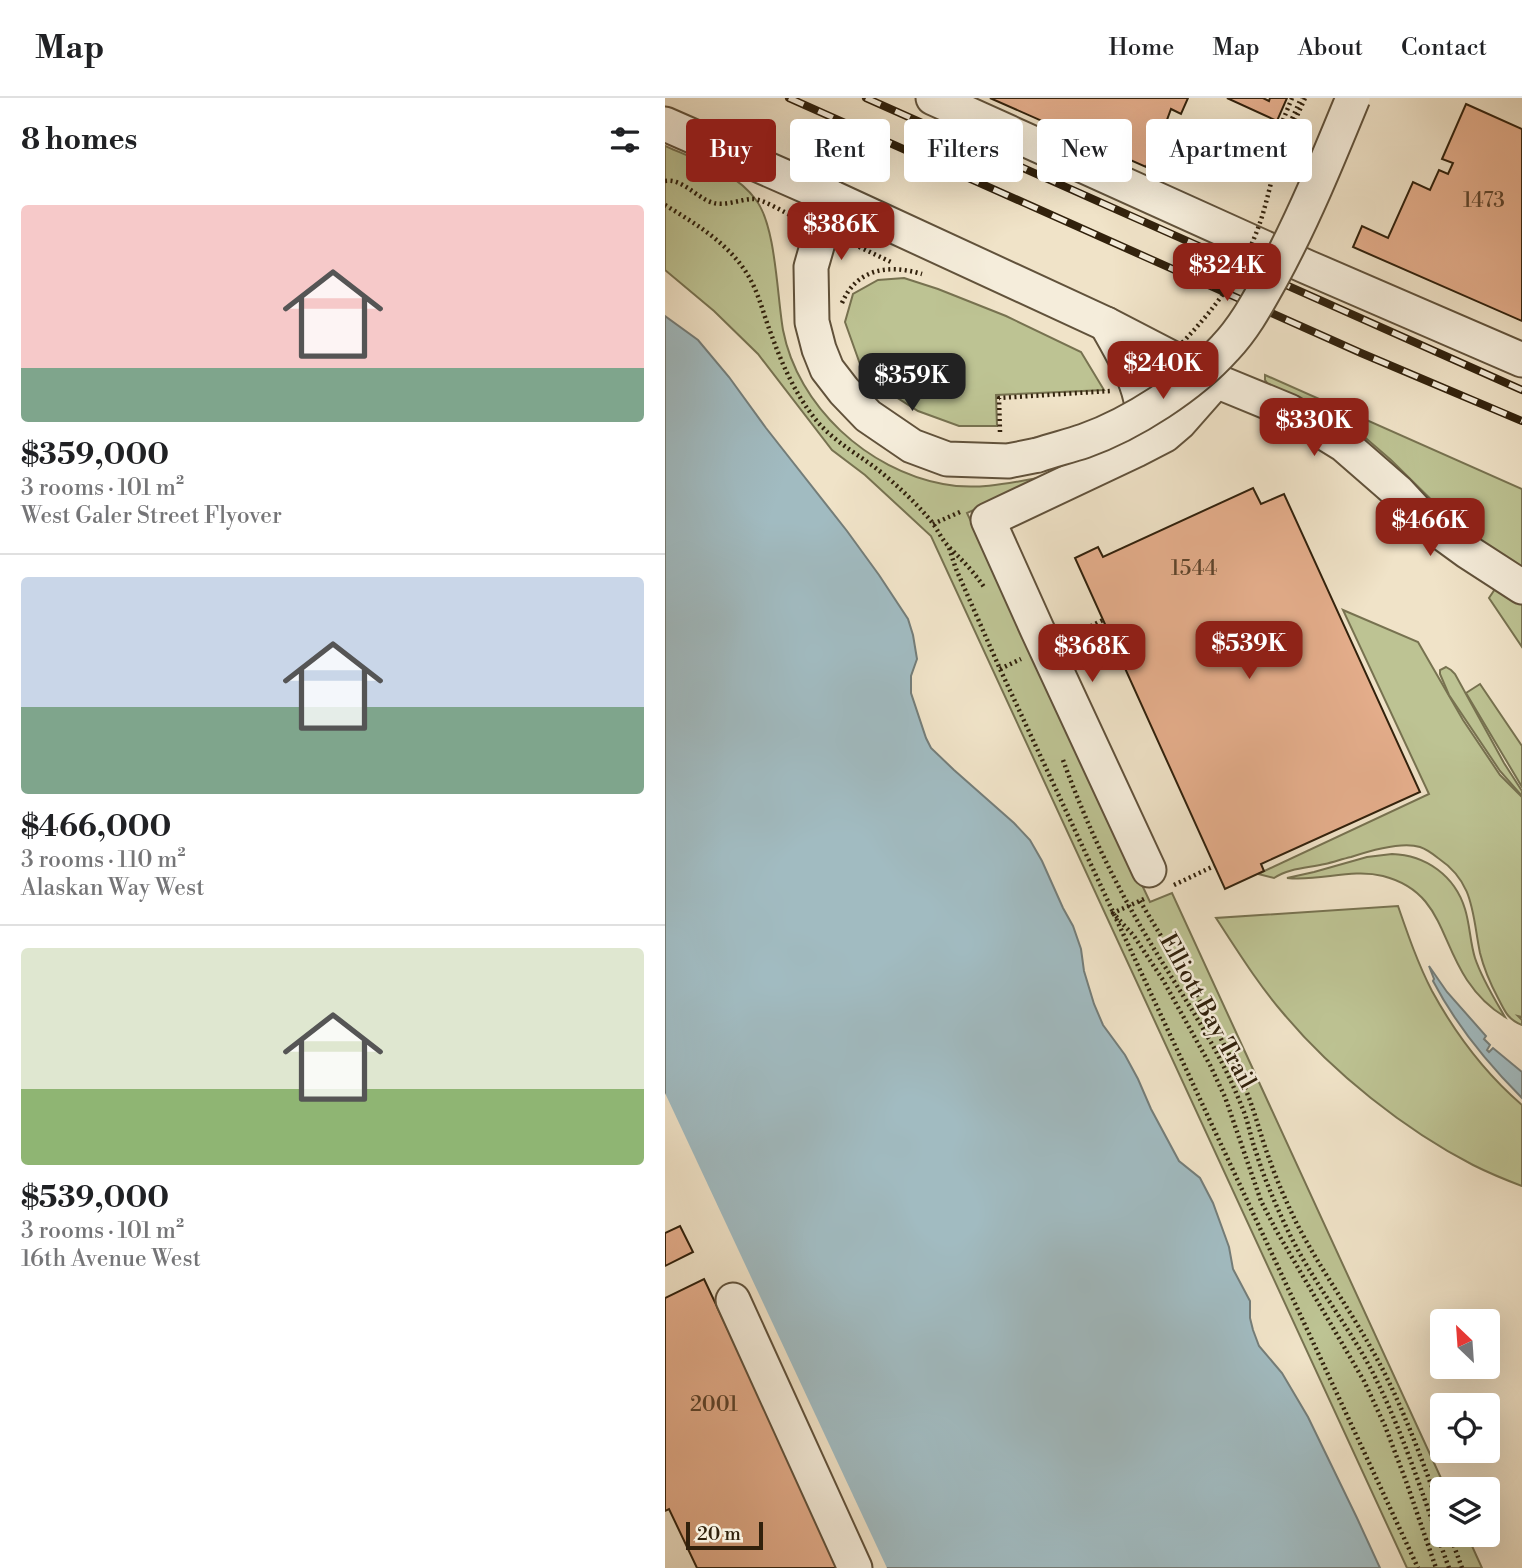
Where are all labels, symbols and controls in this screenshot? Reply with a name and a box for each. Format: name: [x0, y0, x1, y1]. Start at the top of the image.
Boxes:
text: Map: [35, 28, 104, 69]
text: Home: [1109, 33, 1174, 63]
text: Map: [1212, 33, 1260, 63]
text: About: [1298, 33, 1363, 63]
text: Contact: [1401, 33, 1487, 63]
chip: Buy: [686, 119, 776, 182]
chip: Rent: [790, 119, 890, 182]
chip: Filters: [904, 119, 1023, 182]
chip: New: [1037, 119, 1132, 182]
chip: Apartment: [1146, 119, 1312, 182]
text: 8 homes: [21, 121, 137, 159]
icon: filters: [606, 121, 644, 159]
house number: 1473: [1463, 188, 1505, 214]
pin: $386K: [792, 202, 890, 262]
text: $386K: [803, 211, 879, 239]
pin: $324K: [1178, 244, 1276, 303]
icon: home: [270, 251, 396, 377]
text: $324K: [1189, 252, 1265, 280]
pin: $240K: [1114, 342, 1212, 401]
text: $240K: [1123, 350, 1203, 378]
pin: $359K: [863, 354, 961, 413]
text: $359K: [875, 362, 949, 390]
pin: $330K: [1265, 398, 1363, 458]
text: $330K: [1276, 407, 1352, 435]
text: $359,000: [21, 436, 169, 474]
text: 3 rooms · 101 m²: [21, 474, 184, 502]
pin: $466K: [1381, 498, 1479, 558]
text: West Galer Street Flyover: [21, 502, 282, 530]
text: $466K: [1392, 507, 1468, 535]
house number: 1544: [1171, 556, 1217, 582]
pin: $539K: [1200, 622, 1298, 681]
icon: home: [270, 623, 396, 749]
pin: $368K: [1043, 624, 1141, 684]
text: $539K: [1212, 630, 1286, 658]
text: $368K: [1054, 633, 1130, 661]
text: $466,000: [21, 808, 171, 846]
text: 3 rooms · 110 m²: [21, 846, 185, 874]
text: Alaskan Way West: [21, 874, 204, 902]
street label: Elliott Bay Trail: [1152, 929, 1262, 1094]
icon: home: [270, 994, 396, 1120]
text: $539,000: [21, 1179, 169, 1217]
text: 3 rooms · 101 m²: [21, 1217, 184, 1245]
text: 16th Avenue West: [21, 1245, 201, 1273]
north arrow: [1430, 1309, 1500, 1379]
map controls: [1430, 1309, 1500, 1547]
house number: 2001: [690, 1392, 738, 1418]
button: locate: [1430, 1393, 1500, 1463]
button: layers: [1430, 1477, 1500, 1547]
scale bar: [686, 1519, 763, 1551]
text: 20 m: [697, 1522, 741, 1546]

